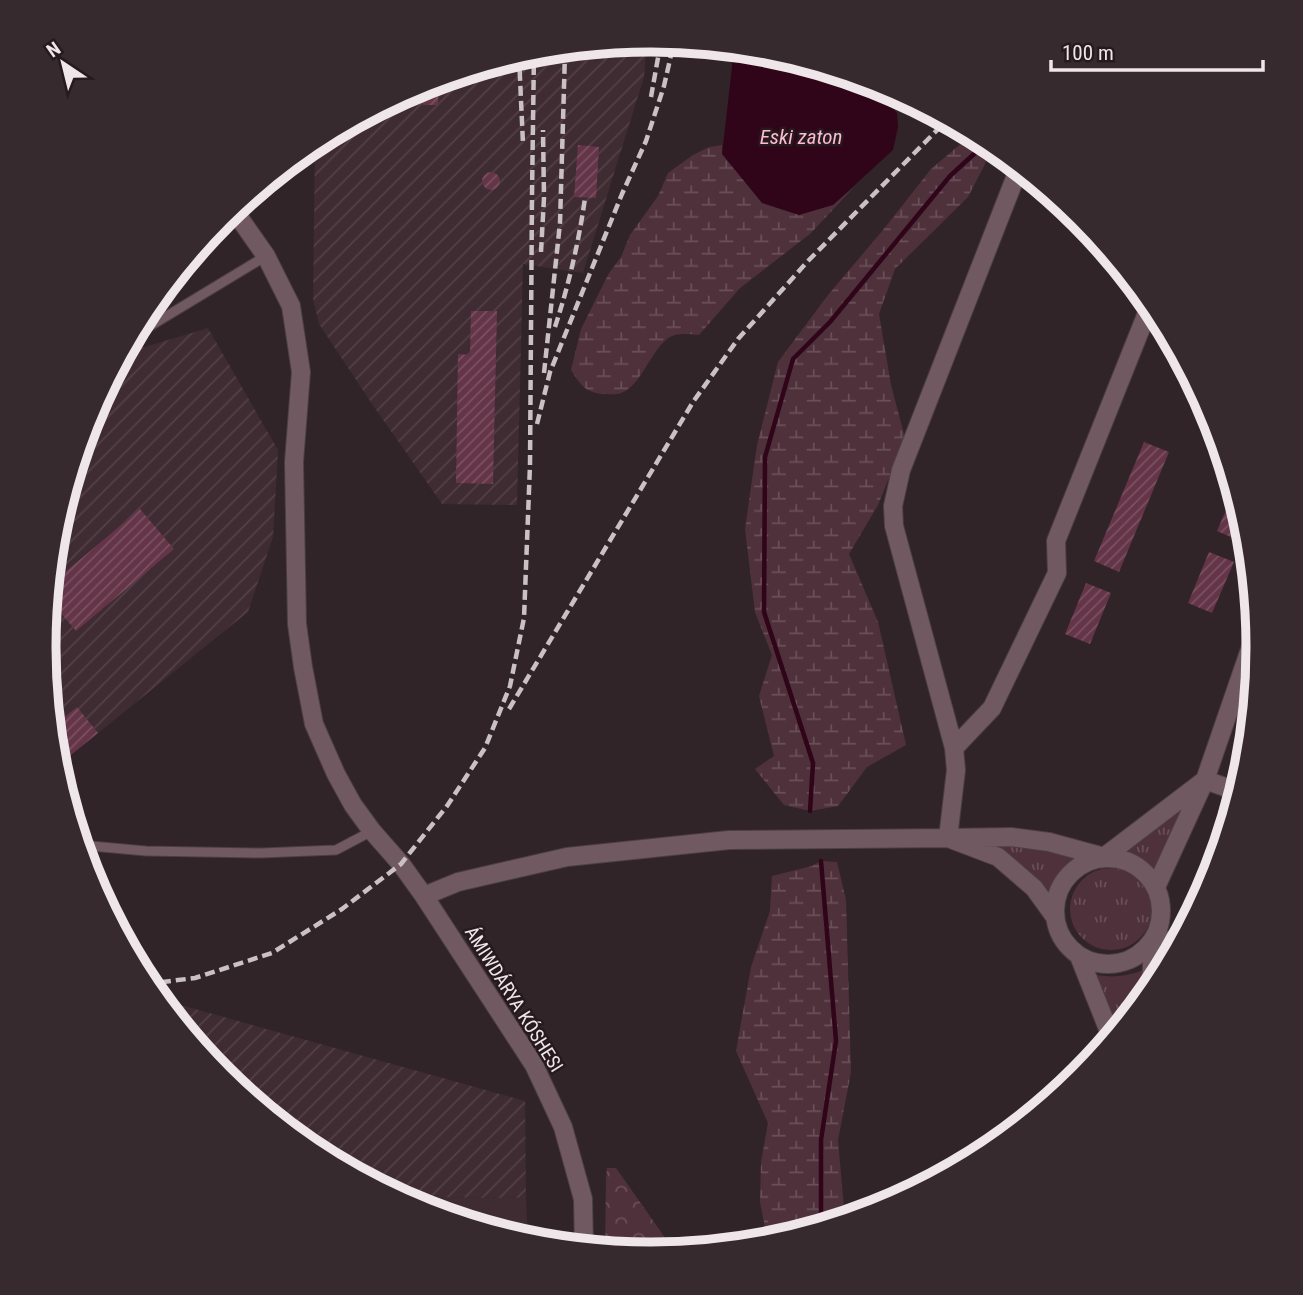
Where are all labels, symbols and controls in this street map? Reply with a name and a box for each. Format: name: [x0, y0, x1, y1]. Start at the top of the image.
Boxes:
north arrow: [28, 28, 98, 98]
scale bar: [1051, 28, 1263, 72]
text: N: [42, 37, 65, 62]
text: 100 m: [1062, 41, 1114, 65]
water label: Eski zaton: [760, 125, 842, 149]
street label: ÁMIWDÁRYA KÓSHESI: [460, 922, 568, 1076]

